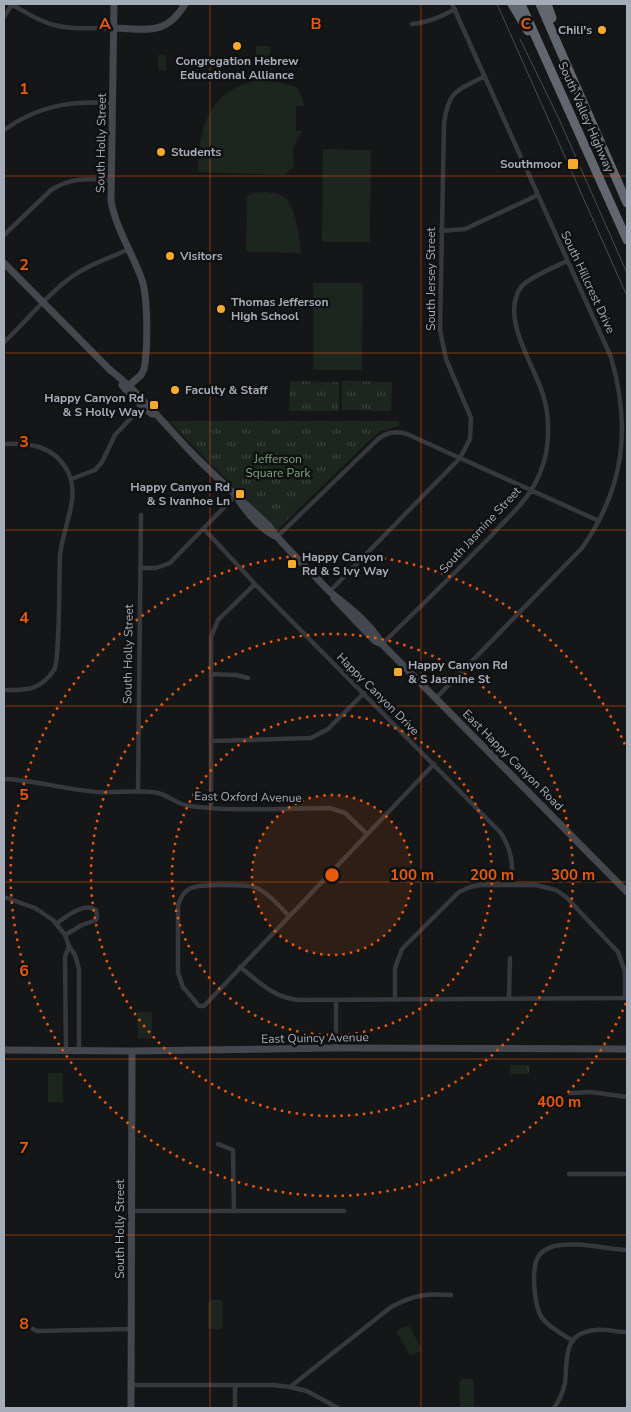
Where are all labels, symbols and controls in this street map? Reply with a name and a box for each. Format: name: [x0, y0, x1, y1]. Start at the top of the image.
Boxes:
text: A: [99, 13, 111, 35]
text: B: [310, 13, 322, 35]
text: C: [521, 13, 532, 35]
place label: Chili's: [558, 22, 592, 38]
marker: Chili's: [596, 24, 608, 36]
marker: Congregation Hebrew Educational Alliance: [231, 40, 243, 52]
place label: Congregation Hebrew Educational Alliance: [176, 53, 299, 83]
street label: South Valley Highway: [554, 59, 618, 176]
text: 1: [19, 78, 29, 100]
street label: South Holly Street: [92, 92, 110, 193]
place label: Students: [171, 144, 221, 160]
marker: Students: [155, 146, 167, 158]
place label: Southmoor: [500, 156, 562, 172]
marker: Southmoor: [566, 157, 580, 171]
street label: South Jersey Street: [423, 226, 439, 331]
street label: South Hillcrest Drive: [557, 228, 619, 336]
place label: Visitors: [179, 248, 223, 264]
marker: Visitors: [164, 250, 176, 262]
text: 2: [19, 254, 29, 276]
place label: Thomas Jefferson High School: [231, 294, 329, 324]
marker: Thomas Jefferson High School: [215, 303, 227, 315]
place label: Faculty & Staff: [185, 382, 268, 398]
marker: Faculty & Staff: [169, 384, 181, 396]
place label: Happy Canyon Rd & S Holly Way: [44, 390, 145, 420]
marker: Happy Canyon Rd & S Holly Way: [148, 399, 160, 411]
text: 3: [19, 431, 29, 453]
park label: Jefferson Square Park: [245, 451, 312, 481]
place label: Happy Canyon Rd & S Ivanhoe Ln: [130, 479, 230, 509]
street label: South Jasmine Street: [436, 483, 525, 577]
marker: Happy Canyon Rd & S Ivanhoe Ln: [234, 488, 246, 500]
place label: Happy Canyon Rd & S Ivy Way: [302, 549, 389, 579]
marker: Happy Canyon Rd & S Ivy Way: [286, 558, 298, 570]
street label: South Holly Street: [119, 603, 137, 704]
text: 4: [19, 607, 29, 629]
street label: Happy Canyon Drive: [333, 649, 423, 739]
place label: Happy Canyon Rd & S Jasmine St: [408, 657, 508, 687]
marker: Happy Canyon Rd & S Jasmine St: [392, 666, 404, 678]
street label: East Happy Canyon Road: [459, 706, 567, 814]
text: 5: [19, 784, 29, 806]
street label: East Oxford Avenue: [194, 788, 302, 806]
text: 100 m: [390, 865, 434, 885]
text: 200 m: [470, 865, 514, 885]
text: 300 m: [551, 865, 595, 885]
centre of rings: [323, 866, 341, 884]
text: 6: [19, 960, 29, 982]
street label: East Quincy Avenue: [261, 1029, 369, 1047]
text: 400 m: [537, 1092, 581, 1112]
text: 7: [19, 1137, 29, 1159]
street label: South Holly Street: [112, 1178, 128, 1279]
text: 8: [19, 1313, 29, 1335]

